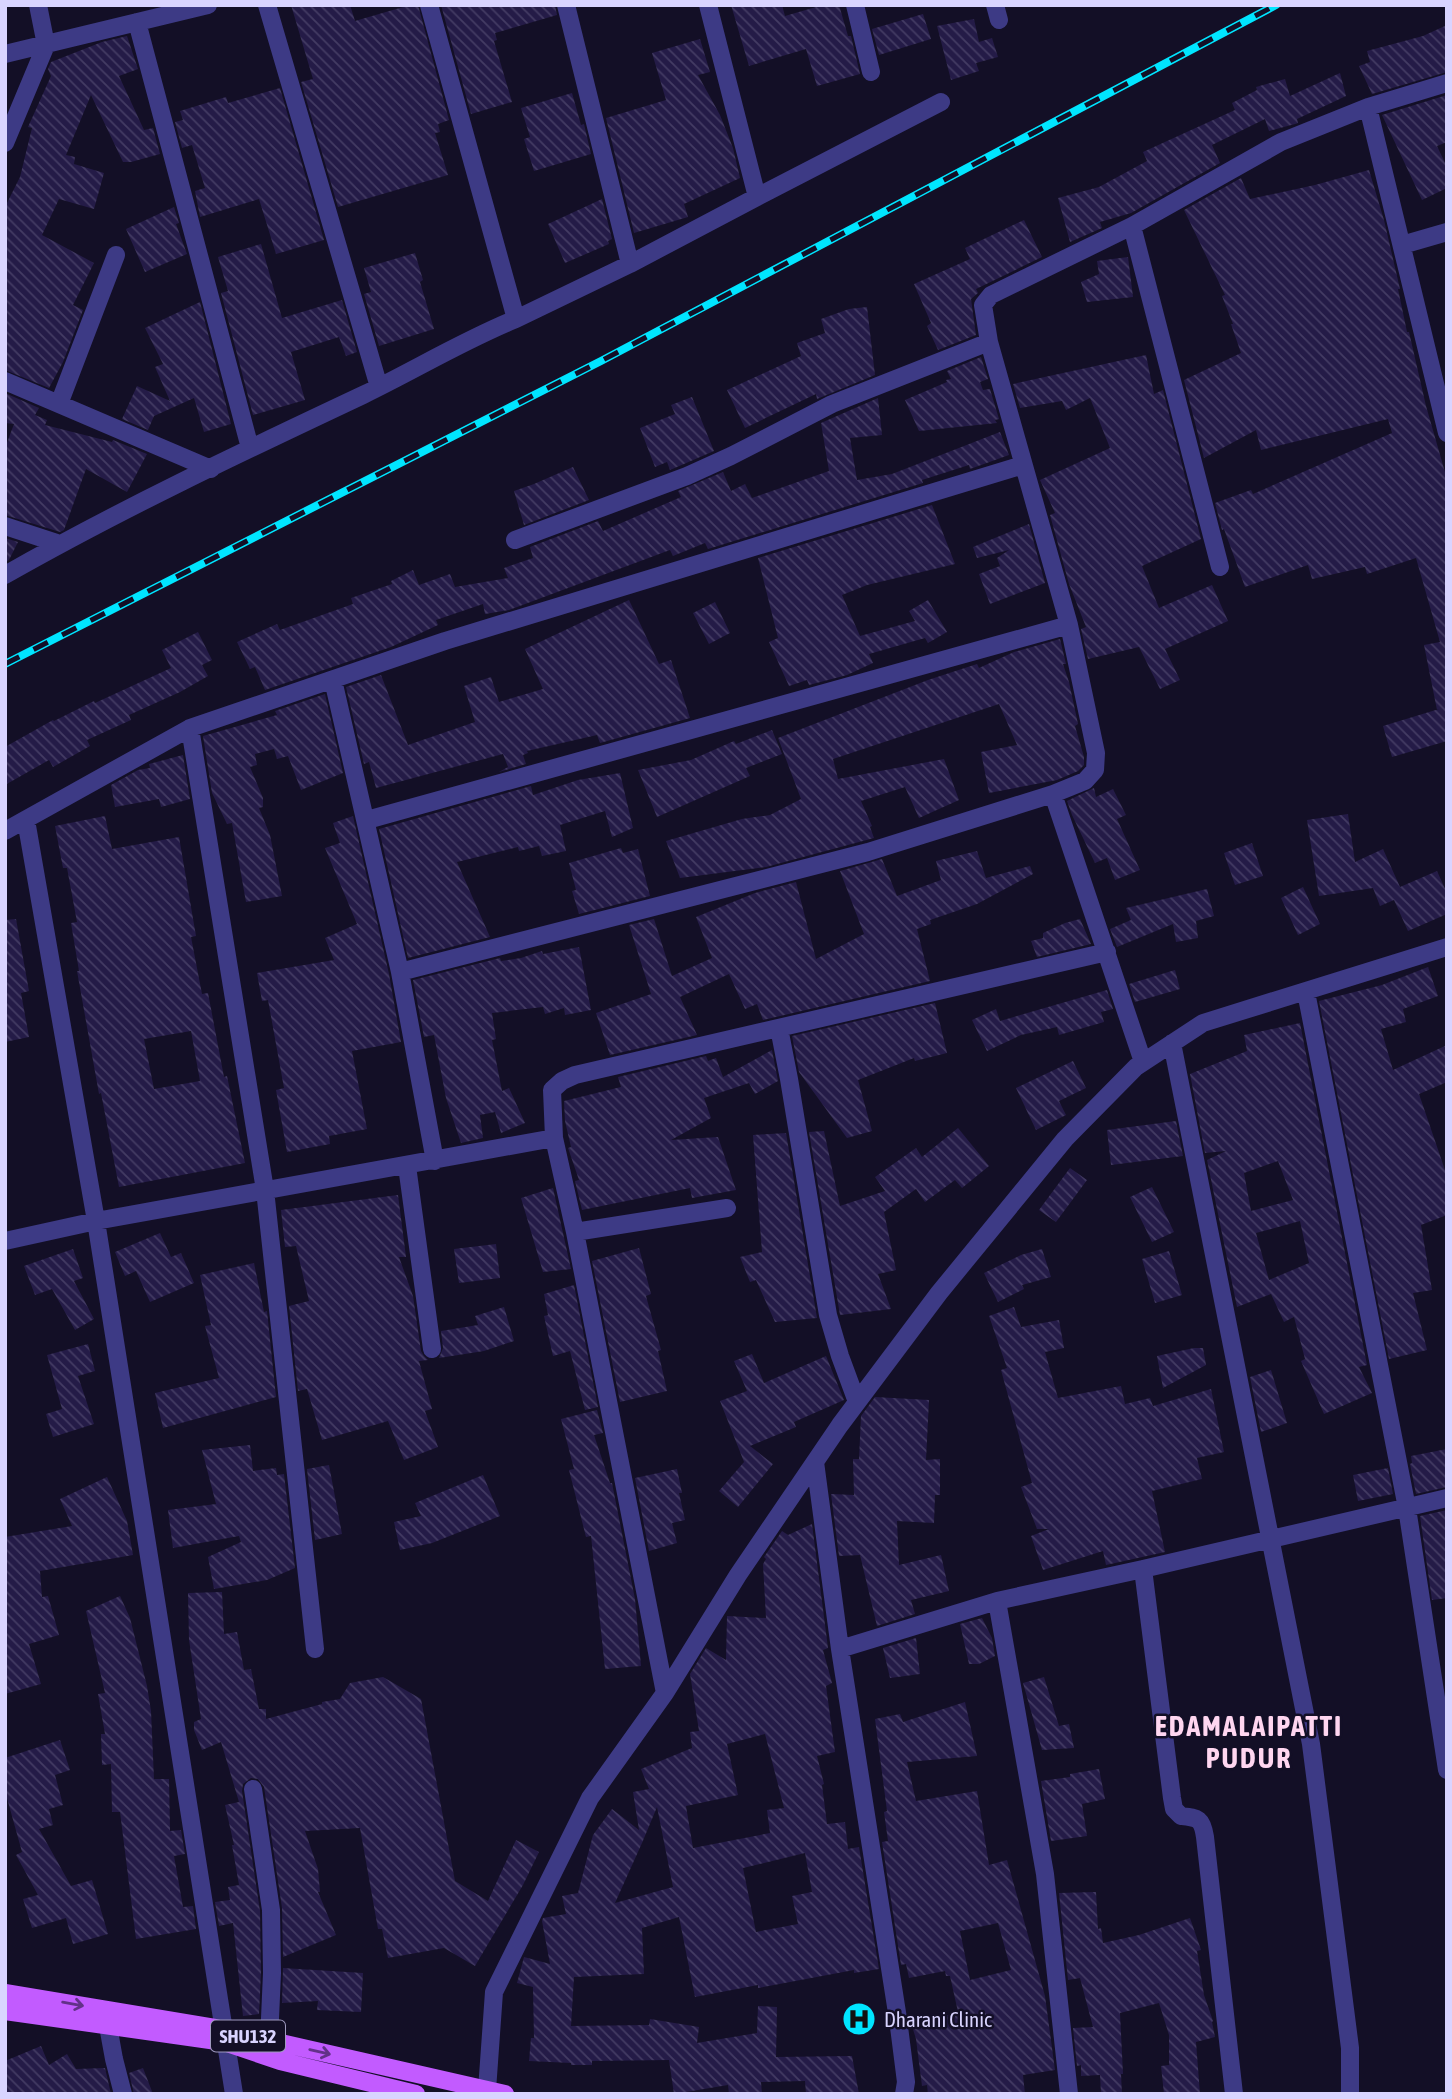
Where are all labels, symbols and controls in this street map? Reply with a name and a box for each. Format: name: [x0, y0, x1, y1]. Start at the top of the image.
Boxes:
district label: EDAMALAIPATTI PUDUR: [1155, 1710, 1343, 1774]
one-way arrow: [61, 1998, 83, 2011]
hospital icon: Dharani Clinic: [840, 2000, 878, 2038]
place label: Dharani Clinic: [884, 2007, 992, 2031]
road number: SHU132: [211, 2020, 285, 2052]
one-way arrow: [308, 2046, 331, 2059]

